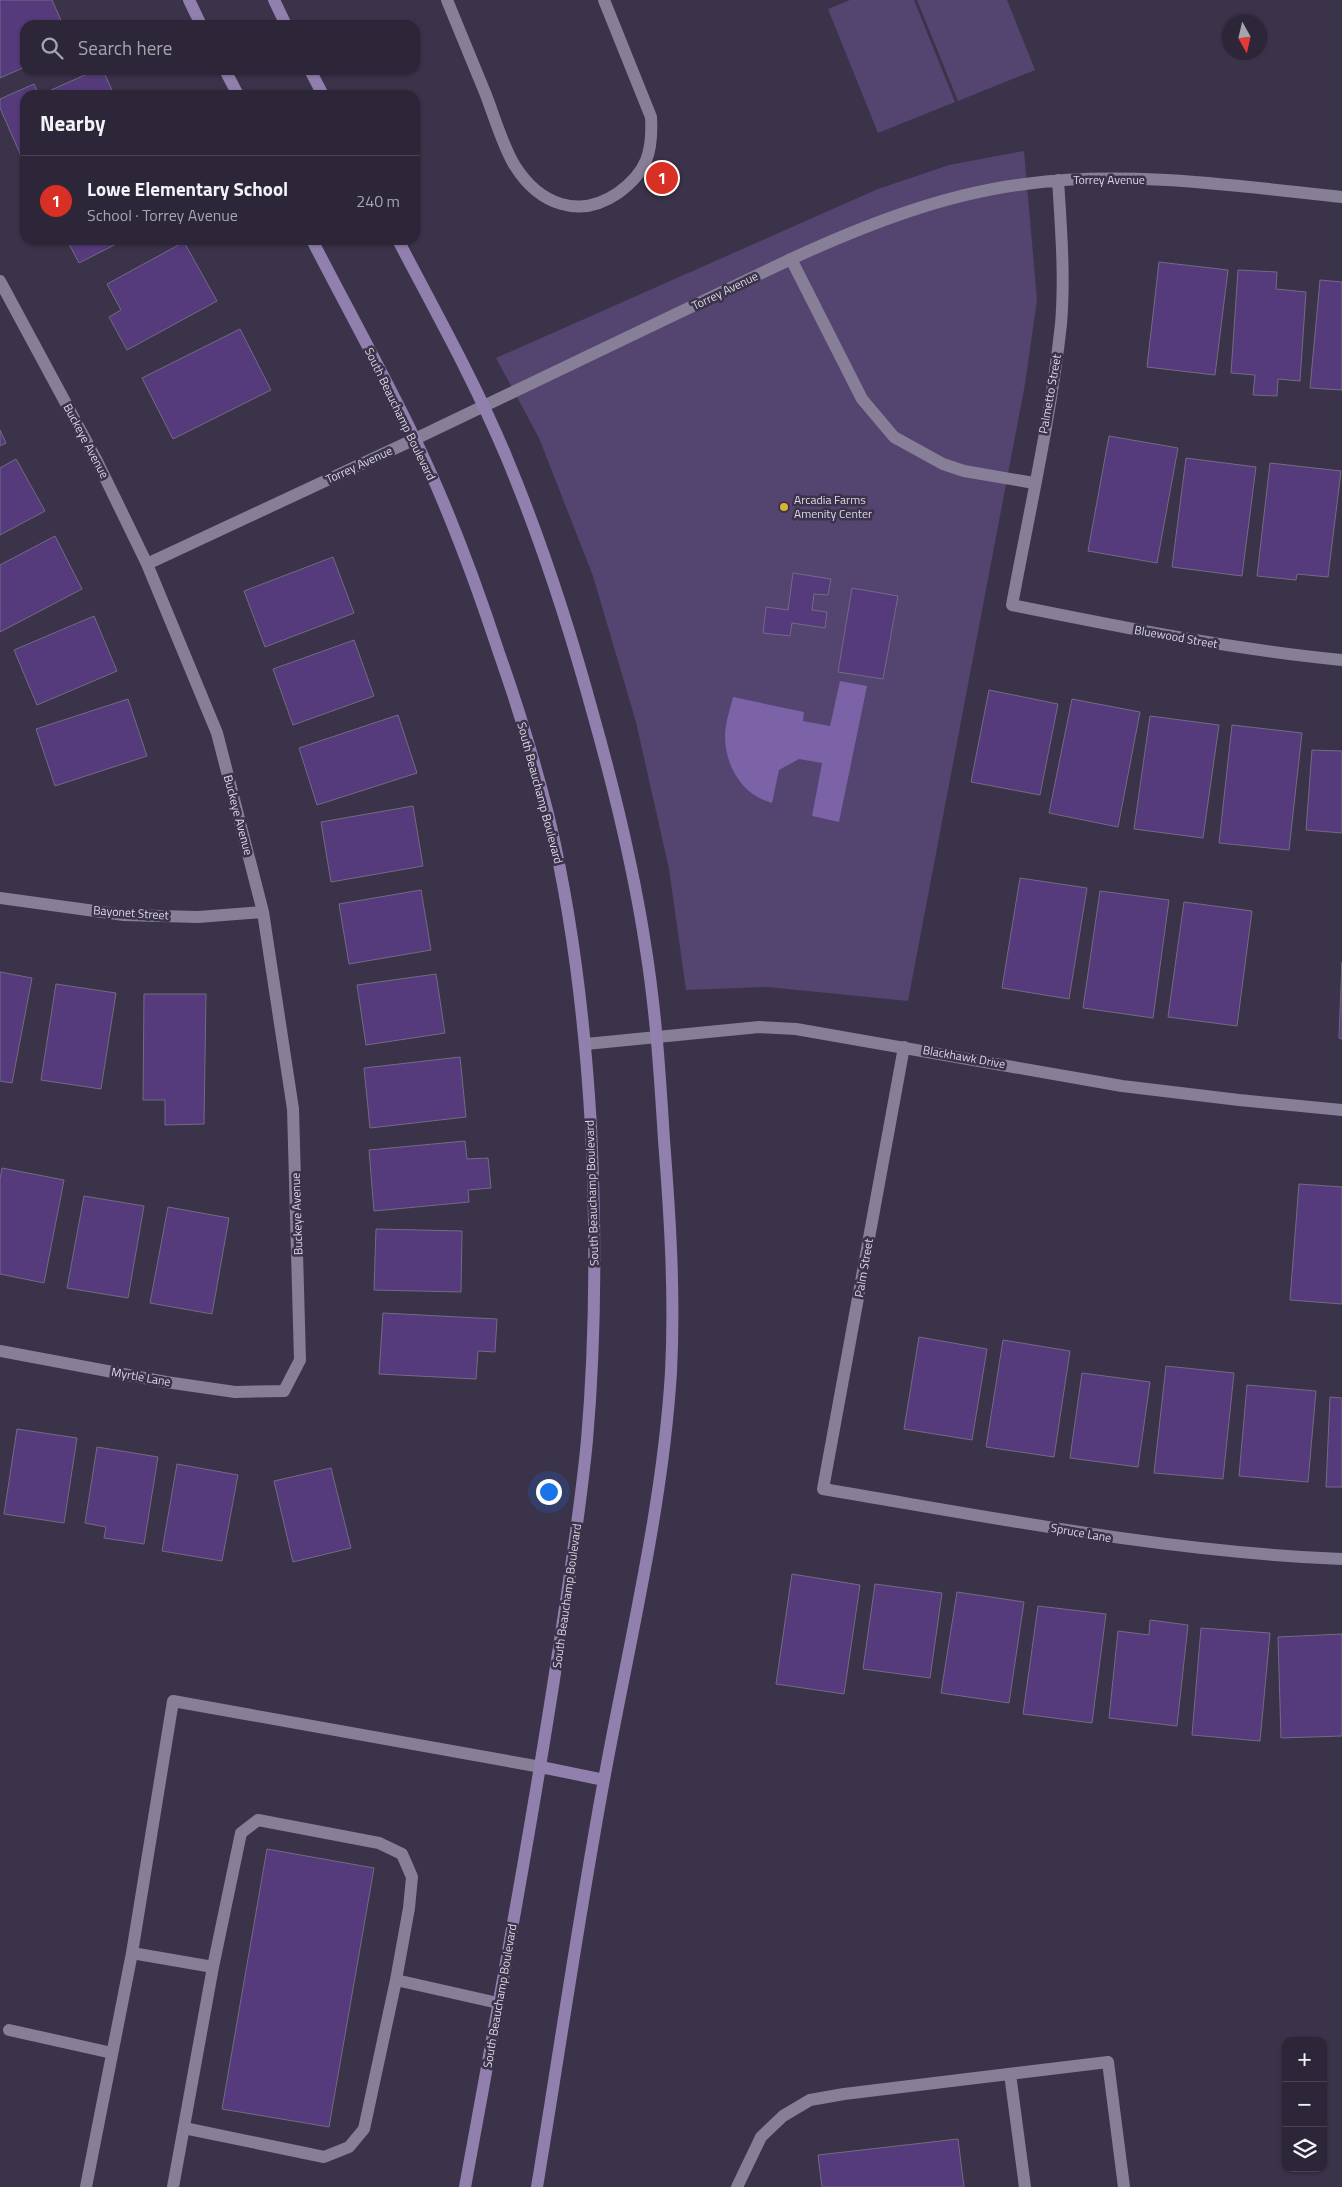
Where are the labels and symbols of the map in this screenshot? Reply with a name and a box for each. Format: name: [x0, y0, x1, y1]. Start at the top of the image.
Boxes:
north arrow: [1222, 15, 1267, 60]
pin: 1: [646, 159, 678, 197]
street label: Torrey Avenue: [1073, 170, 1145, 189]
street label: Torrey Avenue: [688, 266, 761, 315]
street label: South Beauchamp Boulevard: [360, 344, 441, 484]
street label: Palmetto Street: [1033, 352, 1066, 435]
street label: Buckeye Avenue: [59, 400, 114, 482]
street label: Torrey Avenue: [322, 441, 395, 488]
place label: Arcadia Farms Amenity Center: [794, 490, 872, 523]
marker: Arcadia Farms Amenity Center: [778, 501, 790, 513]
street label: Bluewood Street: [1133, 620, 1220, 653]
street label: South Beauchamp Boulevard: [512, 720, 569, 866]
street label: Buckeye Avenue: [219, 773, 258, 857]
street label: Bayonet Street: [93, 900, 170, 925]
street label: Blackhawk Drive: [921, 1040, 1007, 1073]
street label: South Beauchamp Boulevard: [579, 1120, 604, 1266]
street label: Buckeye Avenue: [286, 1172, 307, 1256]
street label: Palm Street: [849, 1236, 878, 1299]
street label: Myrtle Lane: [110, 1362, 172, 1391]
your location: [536, 1479, 562, 1505]
street label: Spruce Lane: [1049, 1518, 1113, 1547]
street label: South Beauchamp Boulevard: [547, 1522, 586, 1669]
street label: South Beauchamp Boulevard: [477, 1922, 522, 2069]

